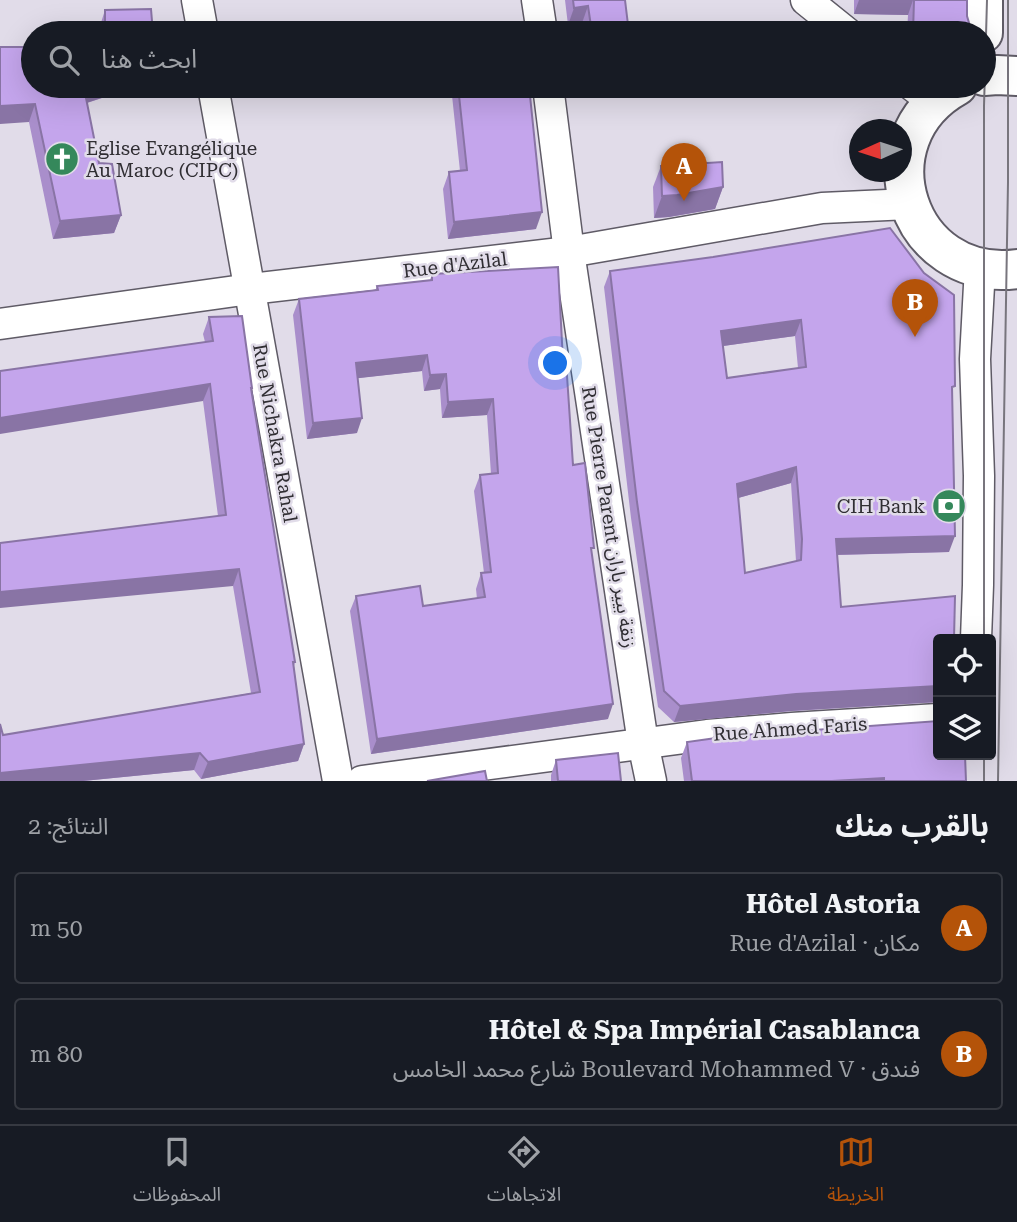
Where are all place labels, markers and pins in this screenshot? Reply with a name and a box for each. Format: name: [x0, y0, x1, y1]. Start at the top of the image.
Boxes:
place label: Eglise Evangélique Au Maroc (CIPC): [86, 137, 257, 182]
church icon: Eglise Evangélique Au Maroc (CIPC): [43, 140, 81, 178]
pin: A: [661, 143, 707, 201]
pin: B: [892, 279, 938, 337]
bank icon: CIH Bank: [930, 487, 968, 525]
place label: CIH Bank: [837, 495, 925, 518]

